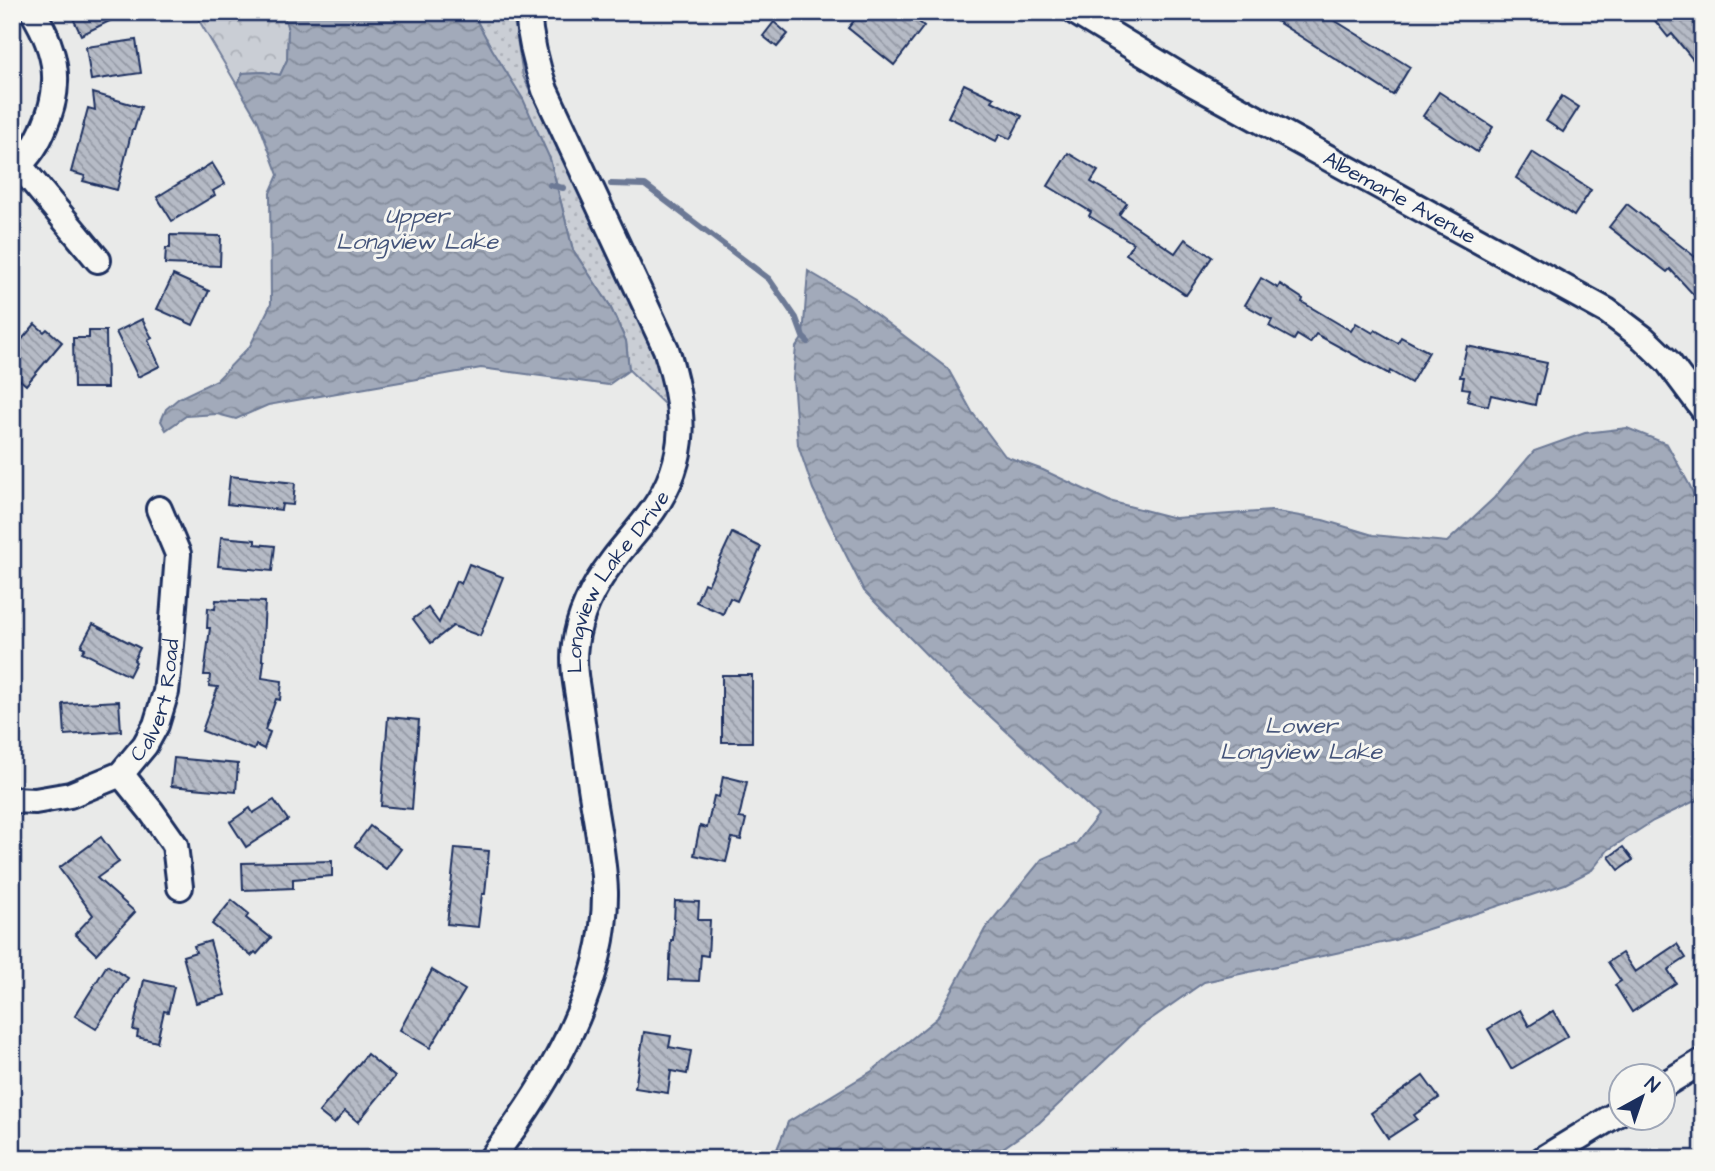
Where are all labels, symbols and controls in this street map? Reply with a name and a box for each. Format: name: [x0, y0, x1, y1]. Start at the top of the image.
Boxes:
street label: Albemarle Avenue: [1318, 144, 1481, 251]
water label: Upper Longview Lake: [336, 200, 500, 259]
street label: Longview Lake Drive: [560, 485, 677, 674]
street label: Calvert Road: [123, 638, 186, 768]
water label: Lower Longview Lake: [1220, 710, 1384, 769]
north arrow: [1606, 1062, 1676, 1132]
text: N: [1639, 1071, 1665, 1099]

